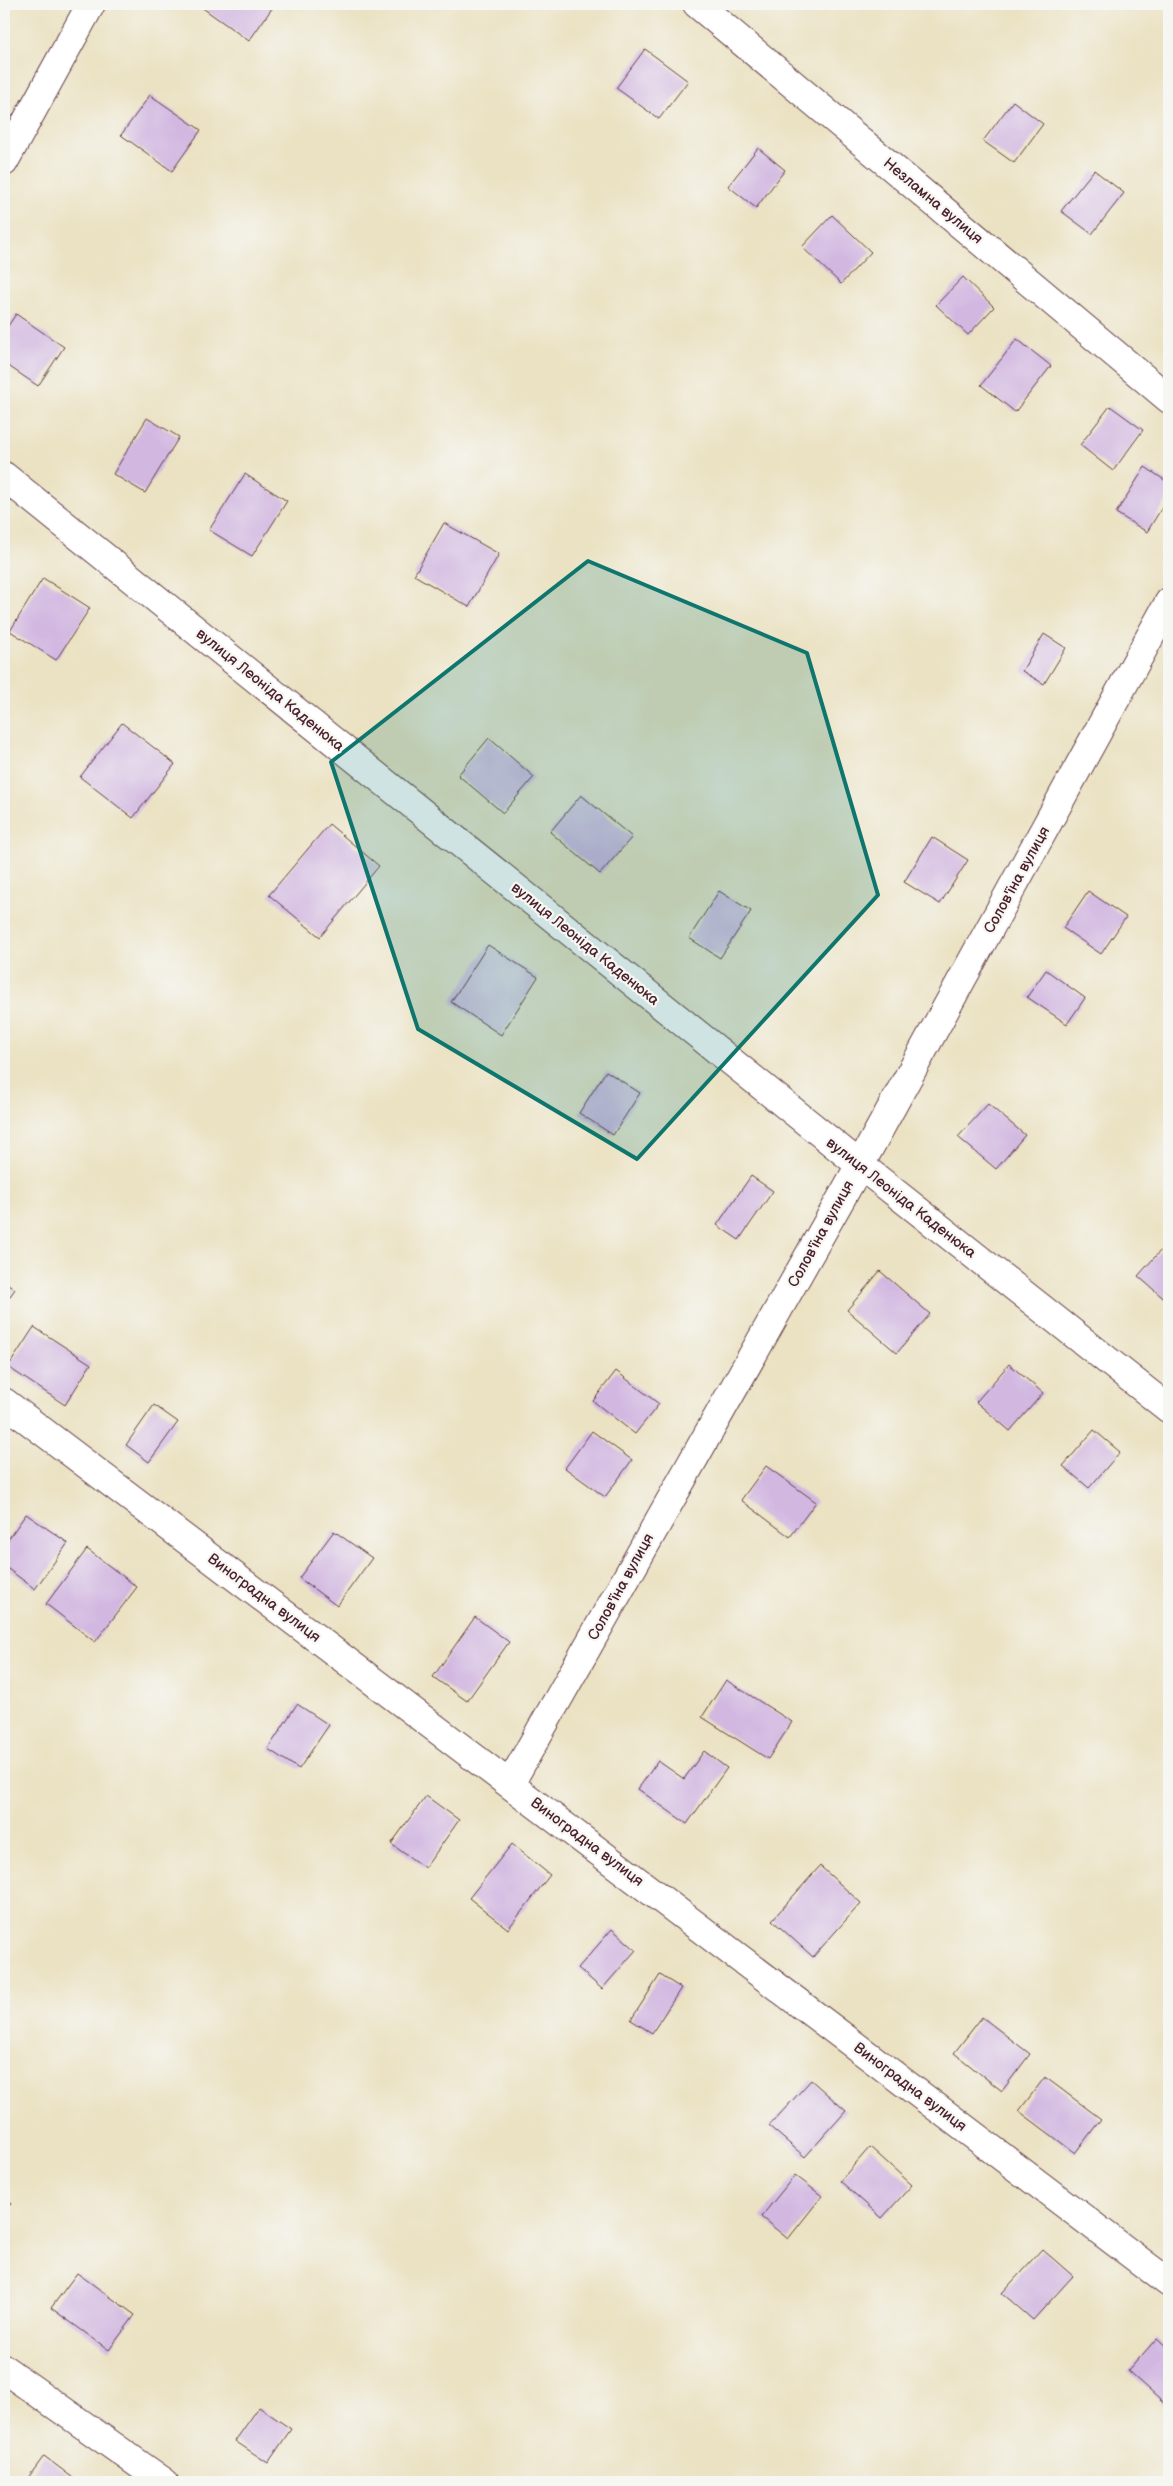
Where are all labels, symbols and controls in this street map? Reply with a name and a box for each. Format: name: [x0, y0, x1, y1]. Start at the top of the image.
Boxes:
street label: Незламна вулиця: [879, 154, 987, 248]
street label: вулиця Леоніда Каденюка: [192, 624, 348, 756]
street label: Солов'їна вулиця: [980, 823, 1054, 937]
street label: вулиця Леоніда Каденюка: [507, 878, 663, 1010]
street label: вулиця Леоніда Каденюка: [822, 1134, 980, 1263]
street label: Солов'їна вулиця: [784, 1177, 858, 1291]
street label: Солов'їна вулиця: [584, 1530, 658, 1644]
street label: Виноградна вулиця: [204, 1549, 324, 1647]
street label: Виноградна вулиця: [527, 1793, 647, 1891]
street label: Виноградна вулиця: [850, 2038, 970, 2136]

